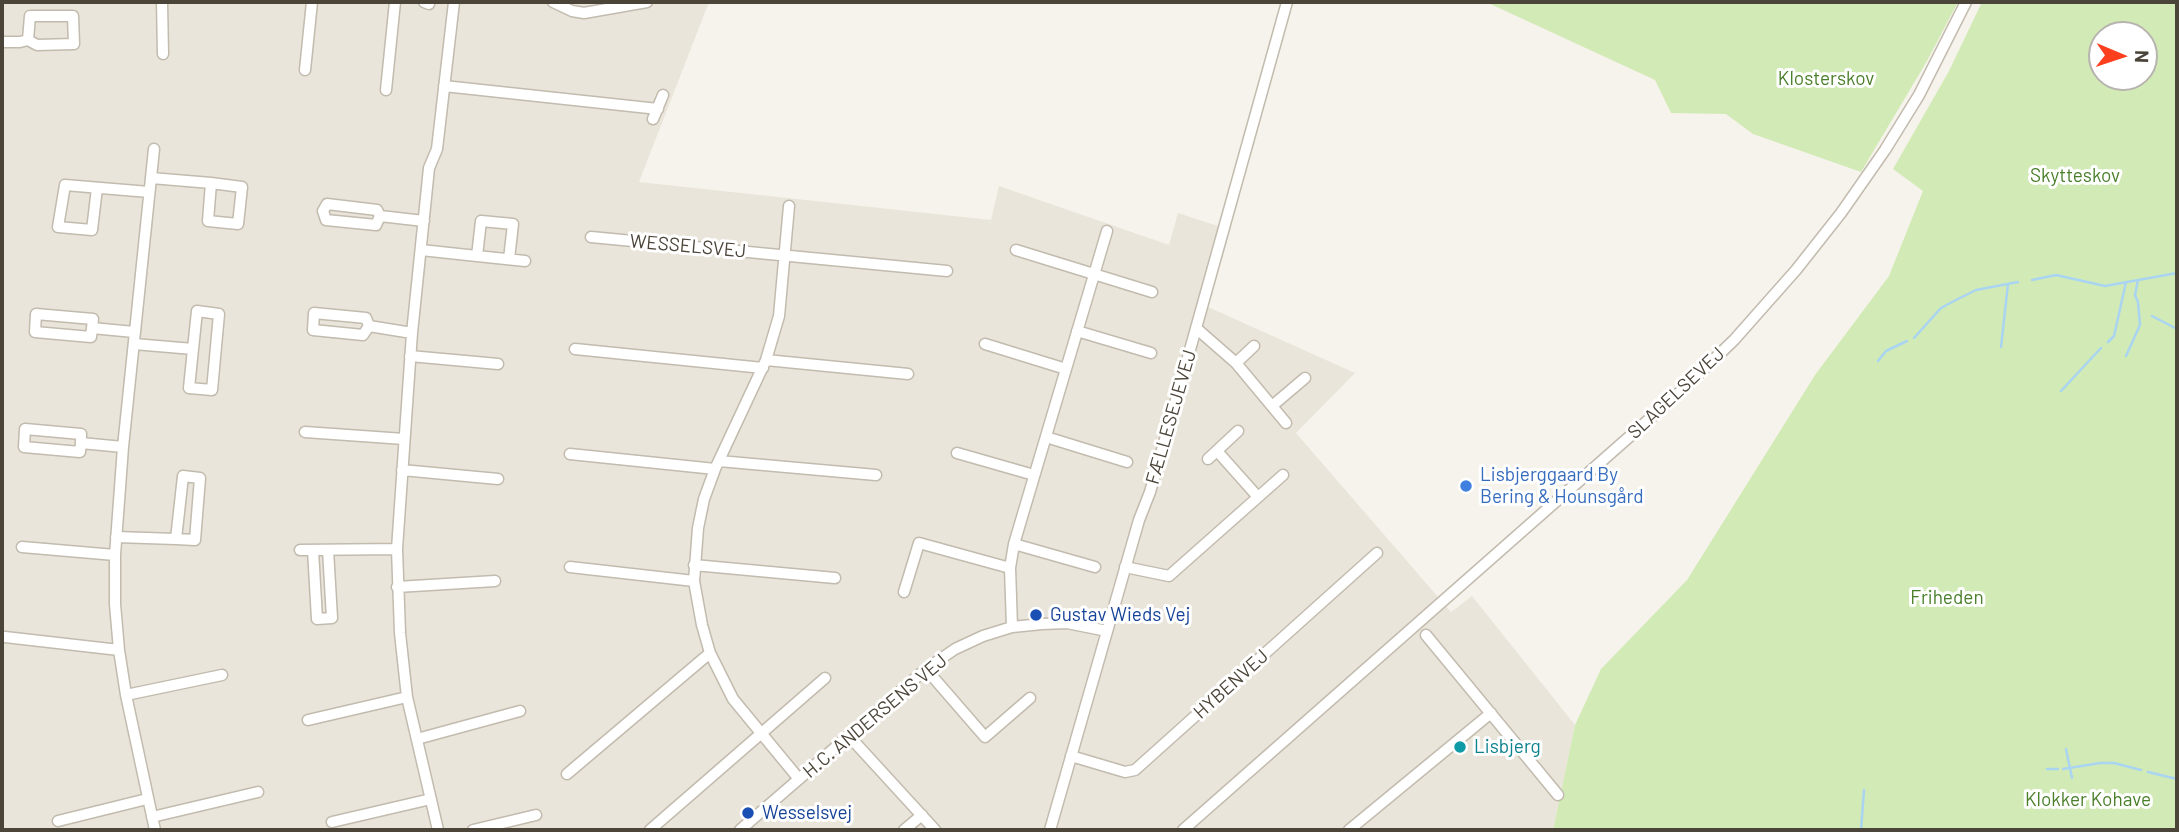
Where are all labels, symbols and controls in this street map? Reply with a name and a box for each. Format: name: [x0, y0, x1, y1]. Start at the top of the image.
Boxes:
north arrow: [2088, 21, 2158, 91]
text: N: [2131, 50, 2154, 63]
park label: Klosterskov: [1778, 68, 1874, 90]
park label: Skytteskov: [2030, 165, 2120, 187]
street label: WESSELSVEJ: [629, 230, 747, 262]
street label: SLAGELSEVEJ: [1623, 342, 1729, 444]
street label: FÆLLESEJEVEJ: [1141, 347, 1201, 487]
place label: Lisbjerggaard By Bering & Hounsgård: [1480, 464, 1644, 508]
marker: Lisbjerggaard By Bering & Hounsgård: [1458, 478, 1474, 494]
park label: Friheden: [1910, 587, 1984, 609]
place label: Gustav Wieds Vej: [1050, 604, 1190, 626]
marker: Gustav Wieds Vej: [1028, 607, 1044, 623]
street label: HYBENVEJ: [1189, 645, 1273, 723]
street label: H.C. ANDERSENS VEJ: [798, 649, 952, 783]
place label: Lisbjerg: [1474, 736, 1541, 758]
marker: Lisbjerg: [1452, 739, 1468, 755]
park label: Klokker Kohave: [2025, 789, 2151, 811]
place label: Wesselsvej: [762, 802, 852, 824]
marker: Wesselsvej: [740, 805, 756, 821]

